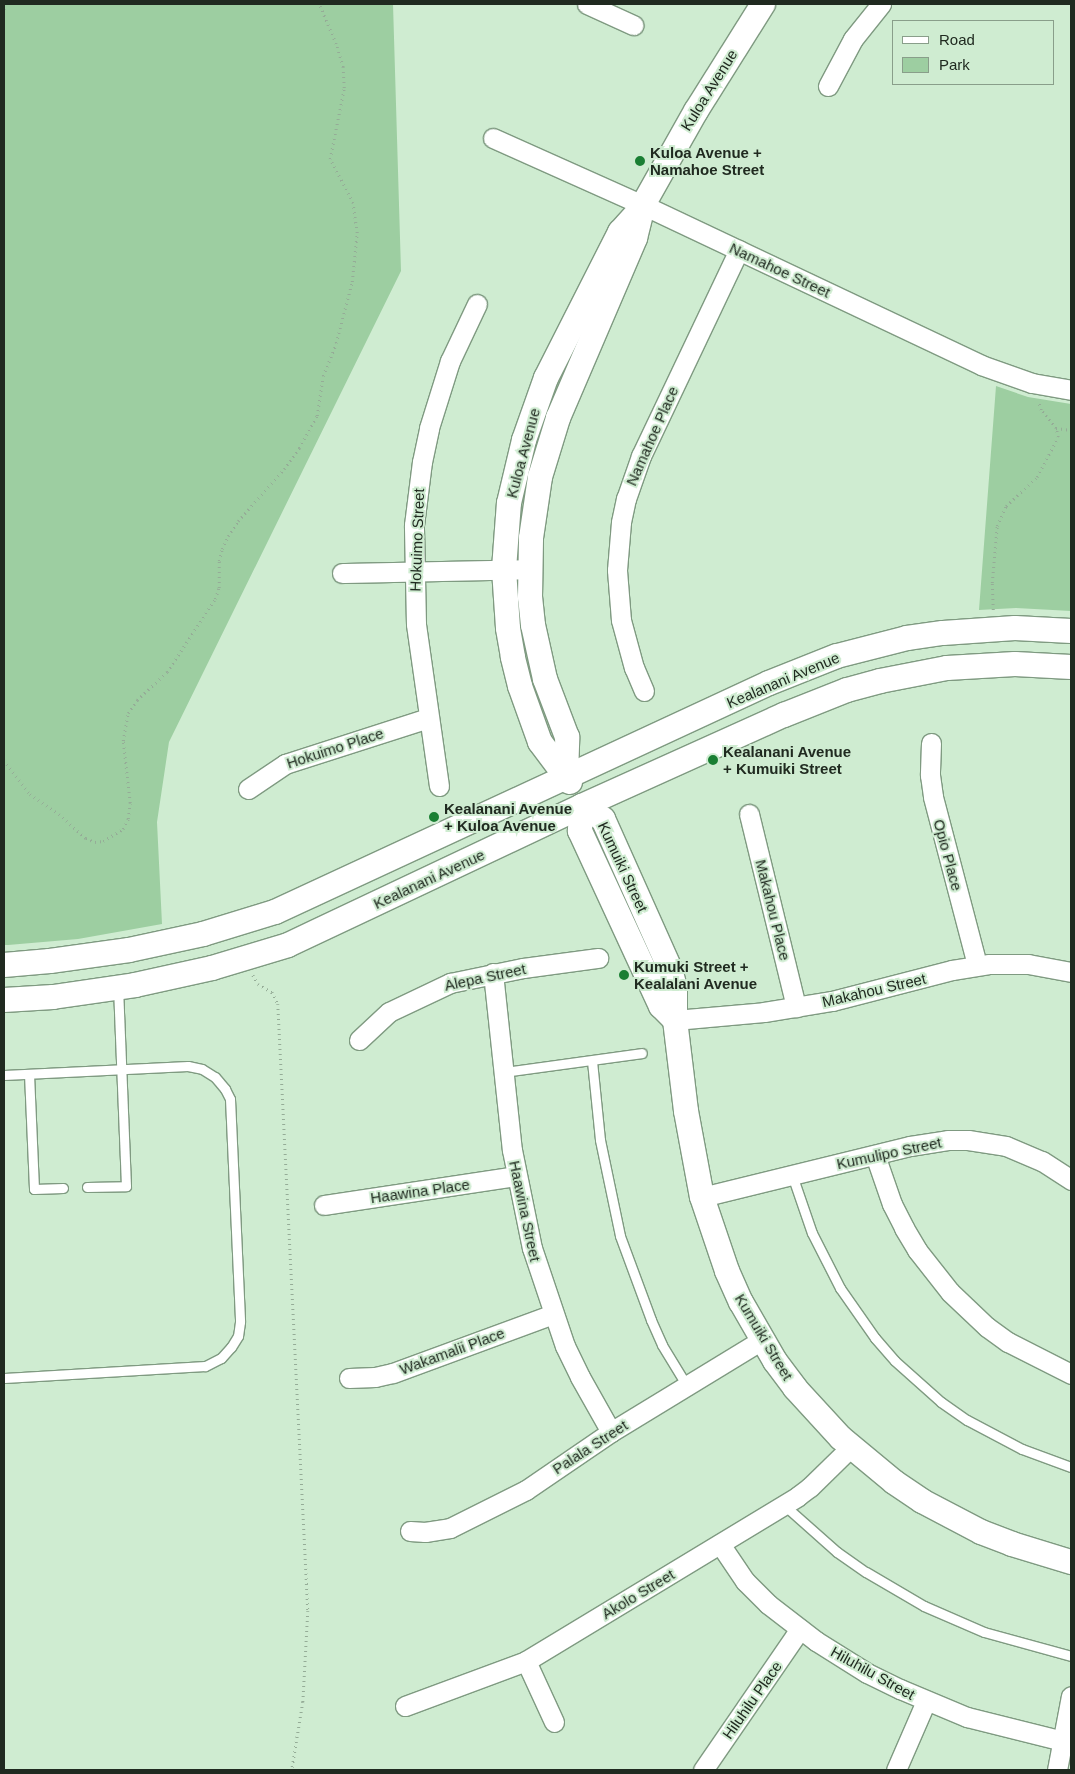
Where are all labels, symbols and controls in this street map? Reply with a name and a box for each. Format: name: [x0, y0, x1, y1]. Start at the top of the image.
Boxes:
legend: [892, 20, 1055, 85]
text: Road: [939, 31, 975, 48]
street label: Kuloa Avenue: [677, 46, 741, 134]
text: Park: [939, 56, 970, 73]
place label: Kuloa Avenue + Namahoe Street: [650, 143, 764, 178]
marker: Kuloa Avenue + Namahoe Street: [634, 155, 646, 167]
street label: Namahoe Street: [727, 239, 833, 301]
street label: Namahoe Place: [622, 384, 682, 488]
street label: Kuloa Avenue: [502, 406, 544, 500]
street label: Hokuimo Street: [406, 488, 428, 592]
street label: Kealanani Avenue: [724, 648, 842, 712]
street label: Hokuimo Place: [284, 724, 386, 772]
place label: Kealanani Avenue + Kumuiki Street: [723, 742, 852, 777]
marker: Kealanani Avenue + Kumuiki Street: [707, 754, 719, 766]
place label: Kealanani Avenue + Kuloa Avenue: [444, 799, 573, 834]
marker: Kealanani Avenue + Kuloa Avenue: [428, 811, 440, 823]
street label: Opio Place: [930, 817, 966, 893]
street label: Kumuiki Street: [594, 819, 652, 915]
street label: Kealanani Avenue: [370, 845, 488, 913]
street label: Makahou Place: [752, 858, 794, 962]
place label: Kumuki Street + Kealalani Avenue: [634, 957, 758, 992]
street label: Alepa Street: [443, 960, 527, 994]
marker: Kumuki Street + Kealalani Avenue: [618, 969, 630, 981]
street label: Makahou Street: [820, 969, 928, 1011]
street label: Kumulipo Street: [835, 1133, 943, 1173]
street label: Haawina Street: [506, 1159, 544, 1263]
street label: Haawina Place: [369, 1175, 471, 1207]
street label: Kumuiki Street: [731, 1291, 797, 1383]
street label: Wakamalii Place: [397, 1324, 507, 1378]
street label: Palala Street: [549, 1416, 631, 1478]
street label: Akolo Street: [598, 1565, 678, 1623]
street label: Hiluhilu Street: [828, 1642, 918, 1704]
street label: Hiluhilu Place: [719, 1658, 785, 1742]

